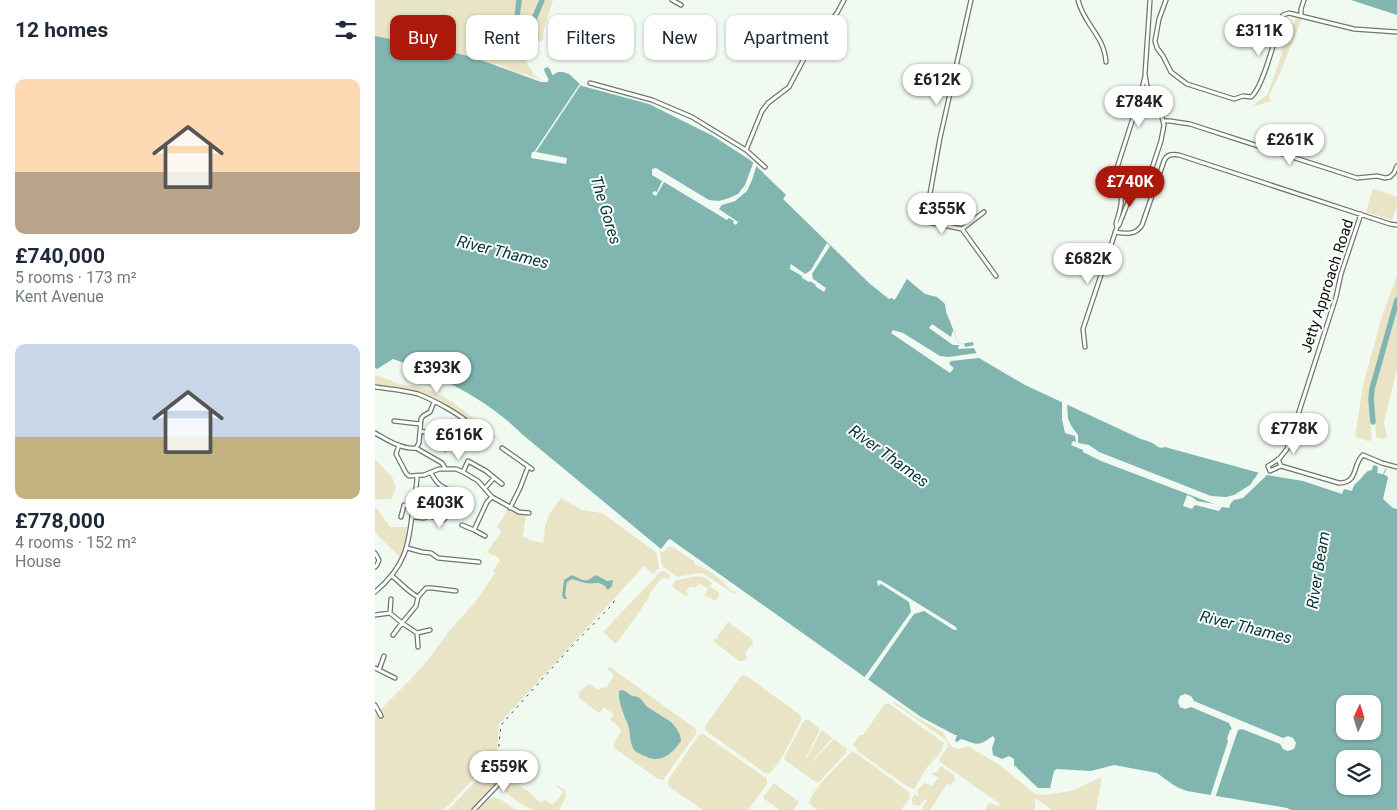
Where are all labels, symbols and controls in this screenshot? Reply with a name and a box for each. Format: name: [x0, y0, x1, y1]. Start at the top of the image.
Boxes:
chip: Buy: [390, 15, 456, 60]
chip: Rent: [466, 15, 538, 60]
chip: Filters: [548, 15, 634, 60]
chip: New: [644, 15, 716, 60]
chip: Apartment: [726, 15, 847, 60]
pin: £311K: [1224, 15, 1294, 57]
icon: filters: [332, 16, 360, 44]
text: 12 homes: [15, 18, 108, 42]
text: £311K: [1235, 21, 1283, 40]
pin: £612K: [902, 64, 972, 106]
text: £612K: [913, 70, 961, 89]
pin: £784K: [1104, 86, 1174, 128]
text: £784K: [1115, 92, 1163, 111]
icon: home: [143, 112, 233, 202]
pin: £261K: [1255, 124, 1325, 166]
text: £261K: [1266, 130, 1314, 149]
pin: £740K: [1095, 166, 1165, 208]
text: £740K: [1106, 172, 1154, 191]
water label: The Gores: [587, 173, 625, 247]
pin: £355K: [907, 192, 977, 235]
text: £355K: [918, 199, 966, 218]
street label: Jetty Approach Road: [1297, 217, 1357, 355]
water label: River Thames: [455, 231, 551, 273]
pin: £682K: [1053, 242, 1123, 285]
text: £740,000: [15, 244, 105, 268]
text: £682K: [1064, 249, 1112, 268]
text: 5 rooms · 173 m²: [15, 268, 137, 287]
text: Kent Avenue: [15, 287, 104, 306]
pin: £393K: [402, 352, 472, 394]
text: £393K: [413, 358, 461, 377]
icon: home: [143, 377, 233, 467]
pin: £778K: [1259, 412, 1329, 455]
pin: £616K: [424, 418, 494, 461]
text: £778K: [1270, 419, 1318, 438]
water label: River Thames: [845, 421, 933, 491]
text: £616K: [435, 425, 483, 444]
pin: £403K: [405, 486, 475, 529]
text: £403K: [416, 493, 464, 512]
text: £778,000: [15, 509, 105, 533]
water label: River Beam: [1303, 530, 1333, 610]
text: 4 rooms · 152 m²: [15, 533, 137, 552]
text: House: [15, 552, 61, 571]
water label: River Thames: [1198, 606, 1294, 648]
north arrow: [1336, 695, 1381, 740]
map controls: [1336, 695, 1381, 795]
pin: £559K: [469, 750, 539, 793]
button: layers: [1336, 750, 1381, 795]
text: £559K: [480, 757, 528, 776]

